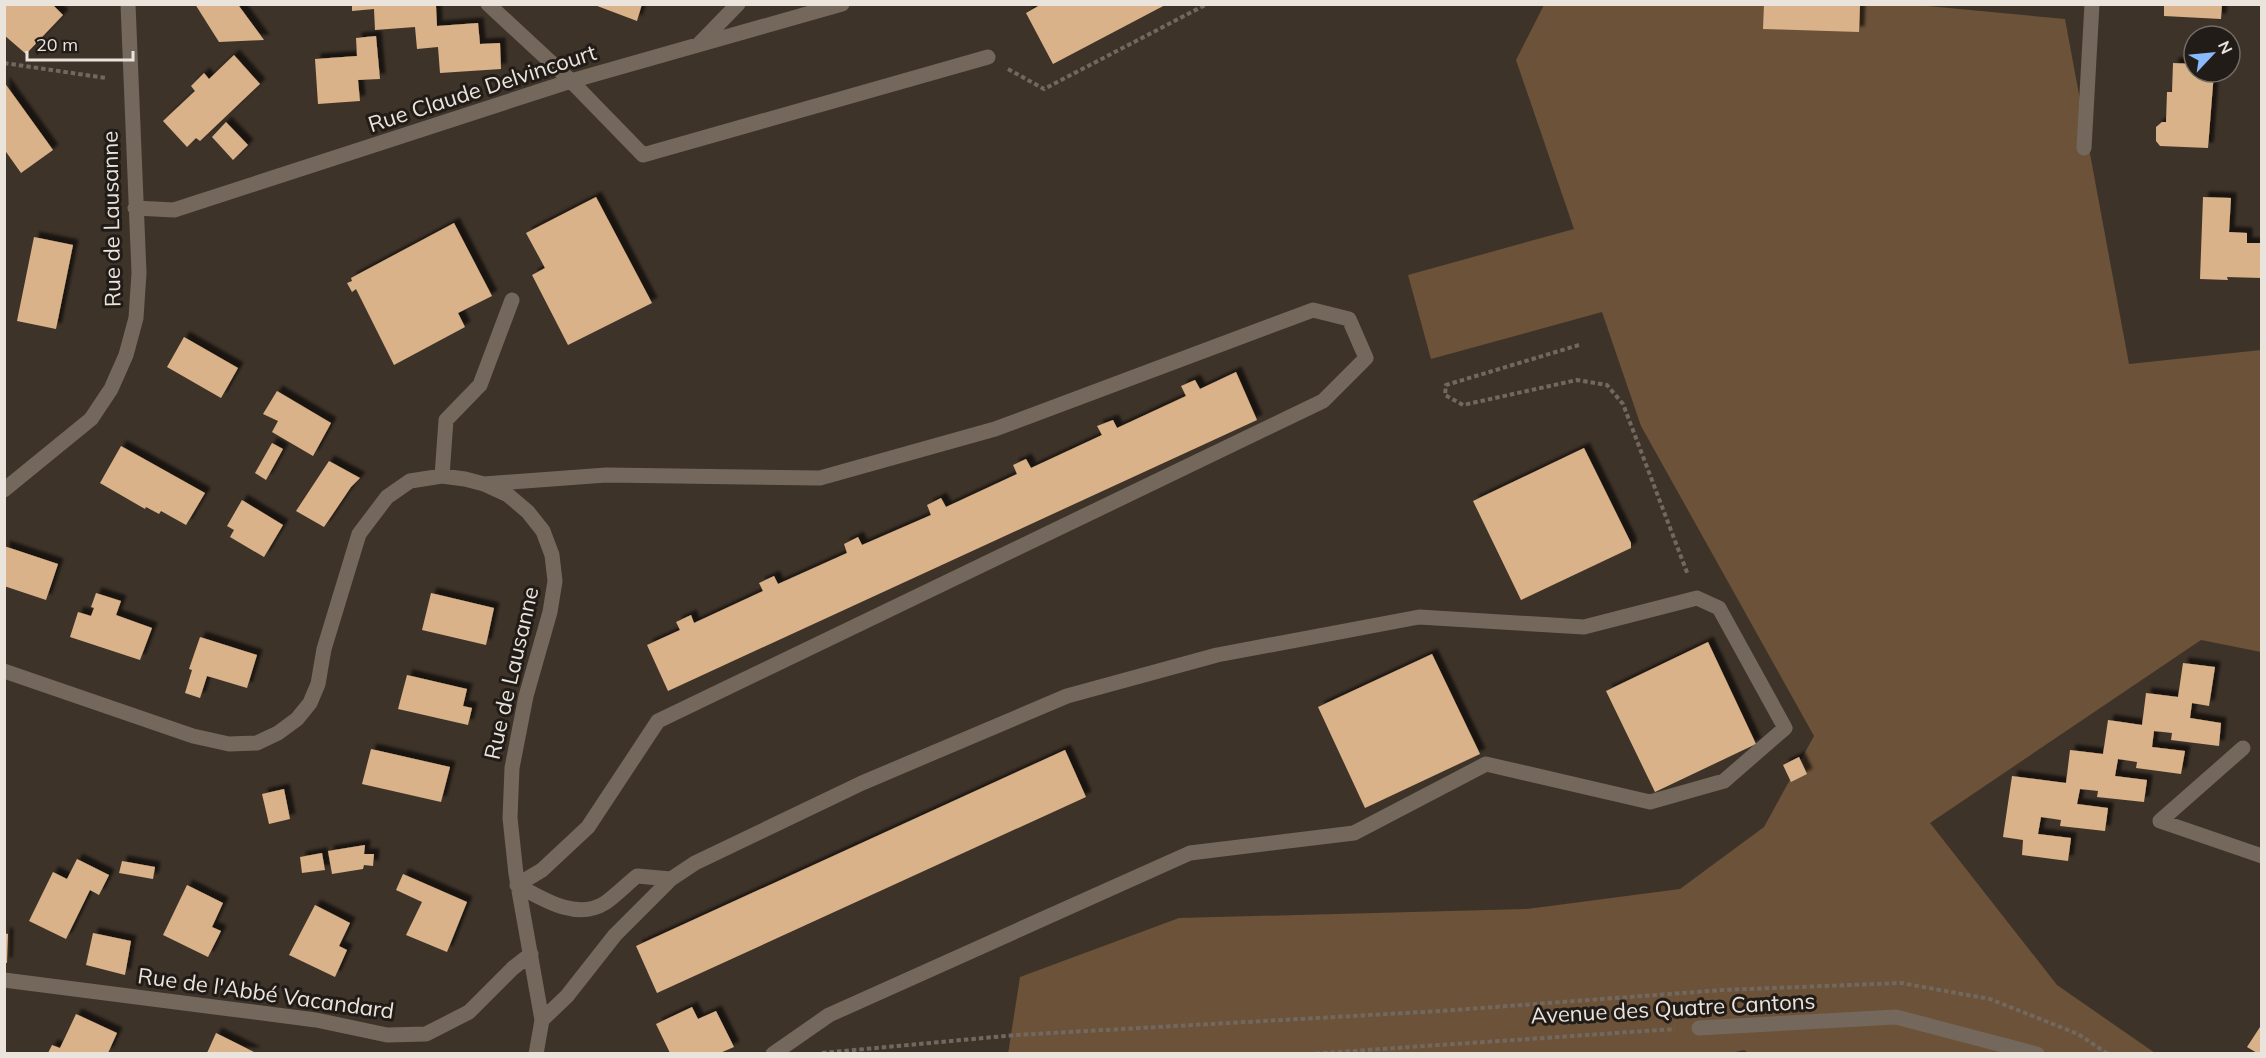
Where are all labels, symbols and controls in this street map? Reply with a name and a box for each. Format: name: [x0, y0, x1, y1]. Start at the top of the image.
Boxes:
scale bar: [27, 24, 134, 62]
north arrow: [2182, 24, 2242, 84]
text: 20 m: [36, 33, 78, 56]
street label: Rue Claude Delvincourt: [364, 38, 600, 138]
text: N: [2214, 38, 2237, 57]
street label: Rue de Lausanne: [95, 131, 127, 307]
street label: Rue de Lausanne: [478, 584, 544, 762]
street label: Rue de l'Abbé Vacandard: [136, 961, 396, 1025]
street label: Avenue des Quatre Cantons: [1530, 987, 1816, 1029]

